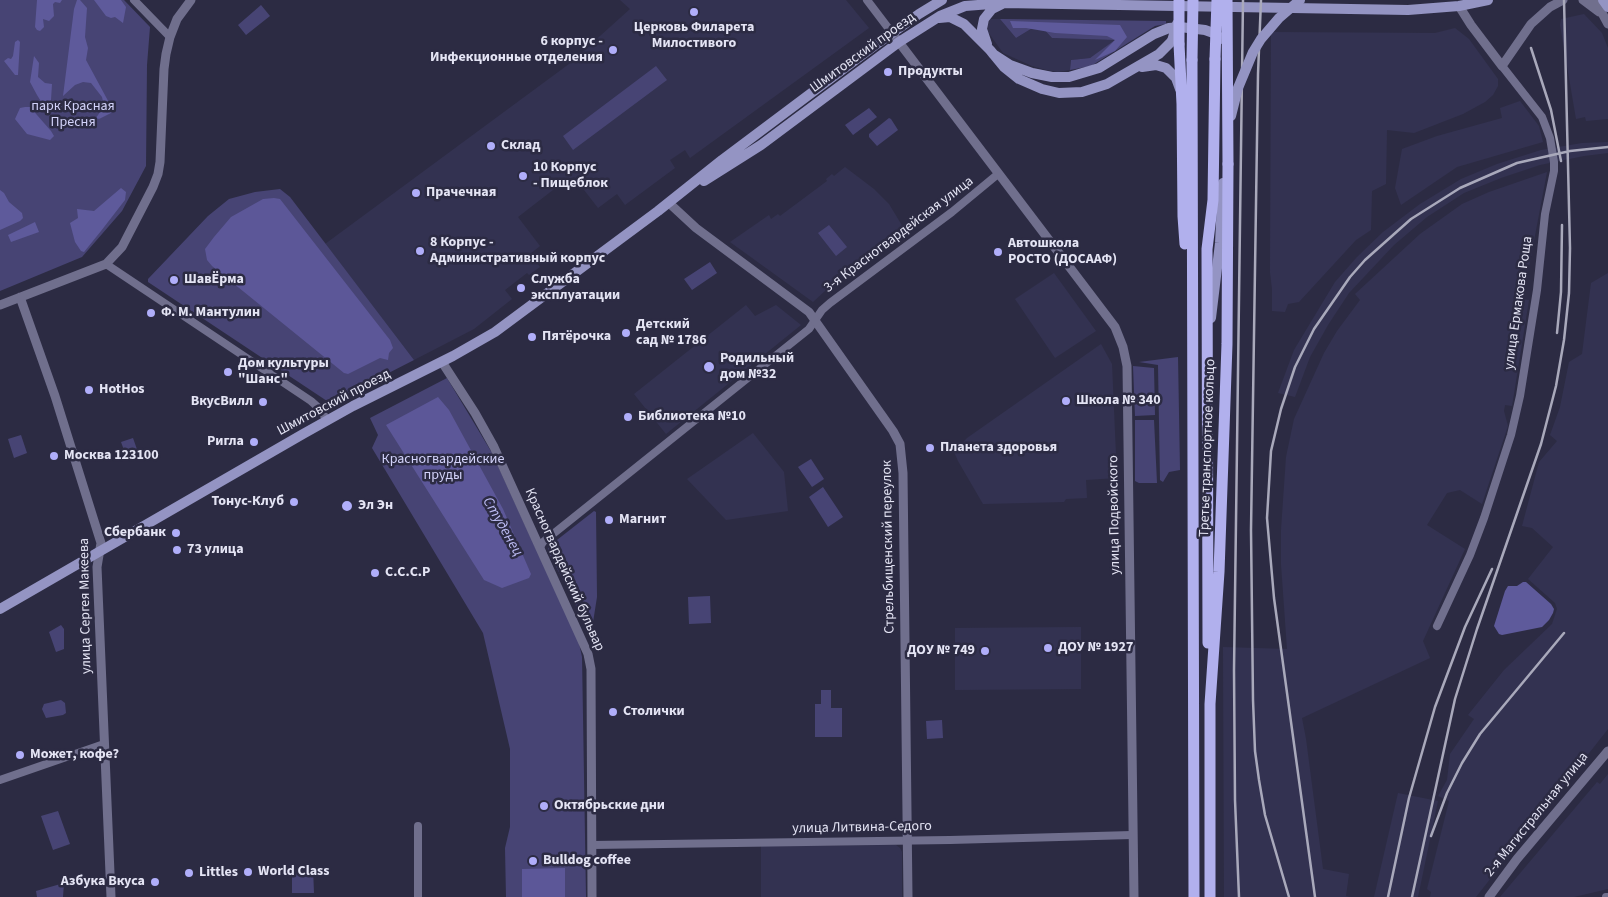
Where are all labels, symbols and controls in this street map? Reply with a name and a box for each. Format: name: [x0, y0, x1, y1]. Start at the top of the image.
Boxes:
marker: Церковь Филарета Милостивого: [688, 6, 700, 18]
street label: Шмитовский проезд: [807, 9, 919, 97]
place label: Церковь Филарета Милостивого: [634, 20, 754, 52]
place label: 6 корпус - Инфекционные отделения: [430, 34, 603, 66]
marker: 6 корпус - Инфекционные отделения: [607, 44, 619, 56]
place label: Продукты: [898, 64, 963, 80]
marker: Продукты: [882, 66, 894, 78]
park label: парк Красная Пресня: [31, 99, 115, 132]
place label: Склад: [501, 138, 540, 154]
marker: Склад: [485, 140, 497, 152]
place label: 10 Корпус - Пищеблок: [533, 160, 608, 192]
marker: 10 Корпус - Пищеблок: [517, 170, 529, 182]
street label: 3-я Красногвардейская улица: [821, 173, 977, 297]
place label: Прачечная: [426, 185, 496, 201]
marker: Прачечная: [410, 187, 422, 199]
place label: 8 Корпус - Административный корпус: [430, 235, 605, 268]
street label: улица Ермакова Роща: [1501, 235, 1537, 371]
place label: Автошкола РОСТО (ДОСААФ): [1008, 236, 1117, 268]
marker: 8 Корпус - Административный корпус: [414, 245, 426, 257]
marker: Автошкола РОСТО (ДОСААФ): [992, 246, 1004, 258]
place label: ШавЁрма: [184, 272, 244, 288]
place label: Служба эксплуатации: [531, 272, 620, 304]
marker: ШавЁрма: [168, 274, 180, 286]
marker: Служба эксплуатации: [515, 282, 527, 294]
place label: Ф. М. Мантулин: [161, 305, 260, 321]
marker: Ф. М. Мантулин: [145, 307, 157, 319]
place label: Детский сад № 1786: [636, 317, 707, 350]
marker: Детский сад № 1786: [620, 327, 632, 339]
place label: Пятёрочка: [542, 329, 611, 345]
marker: Пятёрочка: [526, 331, 538, 343]
place label: Родильный дом №32: [720, 351, 794, 384]
place label: Дом культуры "Шанс": [238, 356, 329, 388]
street label: Третье транспортное кольцо: [1196, 359, 1220, 537]
marker: Родильный дом №32: [702, 360, 716, 374]
marker: Дом культуры "Шанс": [222, 366, 234, 378]
street label: Шмитовский проезд: [275, 366, 393, 440]
place label: HotHos: [99, 382, 145, 398]
marker: HotHos: [83, 384, 95, 396]
place label: Школа № 340: [1076, 393, 1161, 409]
place label: ВкусВилл: [191, 394, 253, 410]
marker: Школа № 340: [1060, 395, 1072, 407]
marker: ВкусВилл: [257, 396, 269, 408]
place label: Библиотека №10: [638, 409, 746, 425]
marker: Библиотека №10: [622, 411, 634, 423]
place label: Ригла: [207, 434, 244, 450]
marker: Ригла: [248, 436, 260, 448]
place label: Планета здоровья: [940, 440, 1057, 456]
marker: Планета здоровья: [924, 442, 936, 454]
place label: Москва 123100: [64, 448, 159, 464]
marker: Москва 123100: [48, 450, 60, 462]
park label: Красногвардейские пруды: [382, 452, 504, 484]
street label: улица Подвойского: [1106, 455, 1124, 575]
street label: Стрельбищенский переулок: [879, 460, 899, 634]
street label: Красногвардейский бульвар: [520, 486, 608, 654]
place label: Тонус-Клуб: [211, 494, 284, 510]
water label: Студенец: [478, 494, 526, 560]
marker: Тонус-Клуб: [288, 496, 300, 508]
place label: Эл Эн: [358, 498, 393, 514]
marker: Эл Эн: [340, 499, 354, 513]
place label: Магнит: [619, 512, 666, 528]
marker: Магнит: [603, 514, 615, 526]
place label: Сбербанк: [104, 525, 166, 541]
marker: Сбербанк: [170, 527, 182, 539]
street label: улица Сергея Макеева: [76, 538, 96, 674]
place label: 73 улица: [187, 542, 244, 558]
marker: 73 улица: [171, 544, 183, 556]
place label: С.С.С.Р: [385, 565, 430, 581]
marker: С.С.С.Р: [369, 567, 381, 579]
place label: ДОУ № 1927: [1058, 640, 1133, 656]
marker: ДОУ № 1927: [1042, 642, 1054, 654]
place label: ДОУ № 749: [907, 643, 975, 659]
marker: ДОУ № 749: [979, 645, 991, 657]
place label: Столички: [623, 704, 685, 720]
marker: Столички: [607, 706, 619, 718]
place label: Может, кофе?: [30, 747, 119, 763]
marker: Может, кофе?: [14, 749, 26, 761]
street label: 2-я Магистральная улица: [1482, 749, 1592, 881]
place label: Октябрьские дни: [554, 798, 665, 814]
marker: Октябрьские дни: [538, 800, 550, 812]
street label: улица Литвина-Седого: [792, 818, 932, 838]
place label: Bulldog coffee: [543, 853, 631, 869]
marker: Bulldog coffee: [527, 855, 539, 867]
place label: World Class: [258, 864, 329, 880]
place label: Littles: [199, 865, 238, 881]
marker: World Class: [242, 866, 254, 878]
marker: Littles: [183, 867, 195, 879]
place label: Азбука Вкуса: [61, 874, 145, 890]
marker: Азбука Вкуса: [149, 876, 161, 888]

